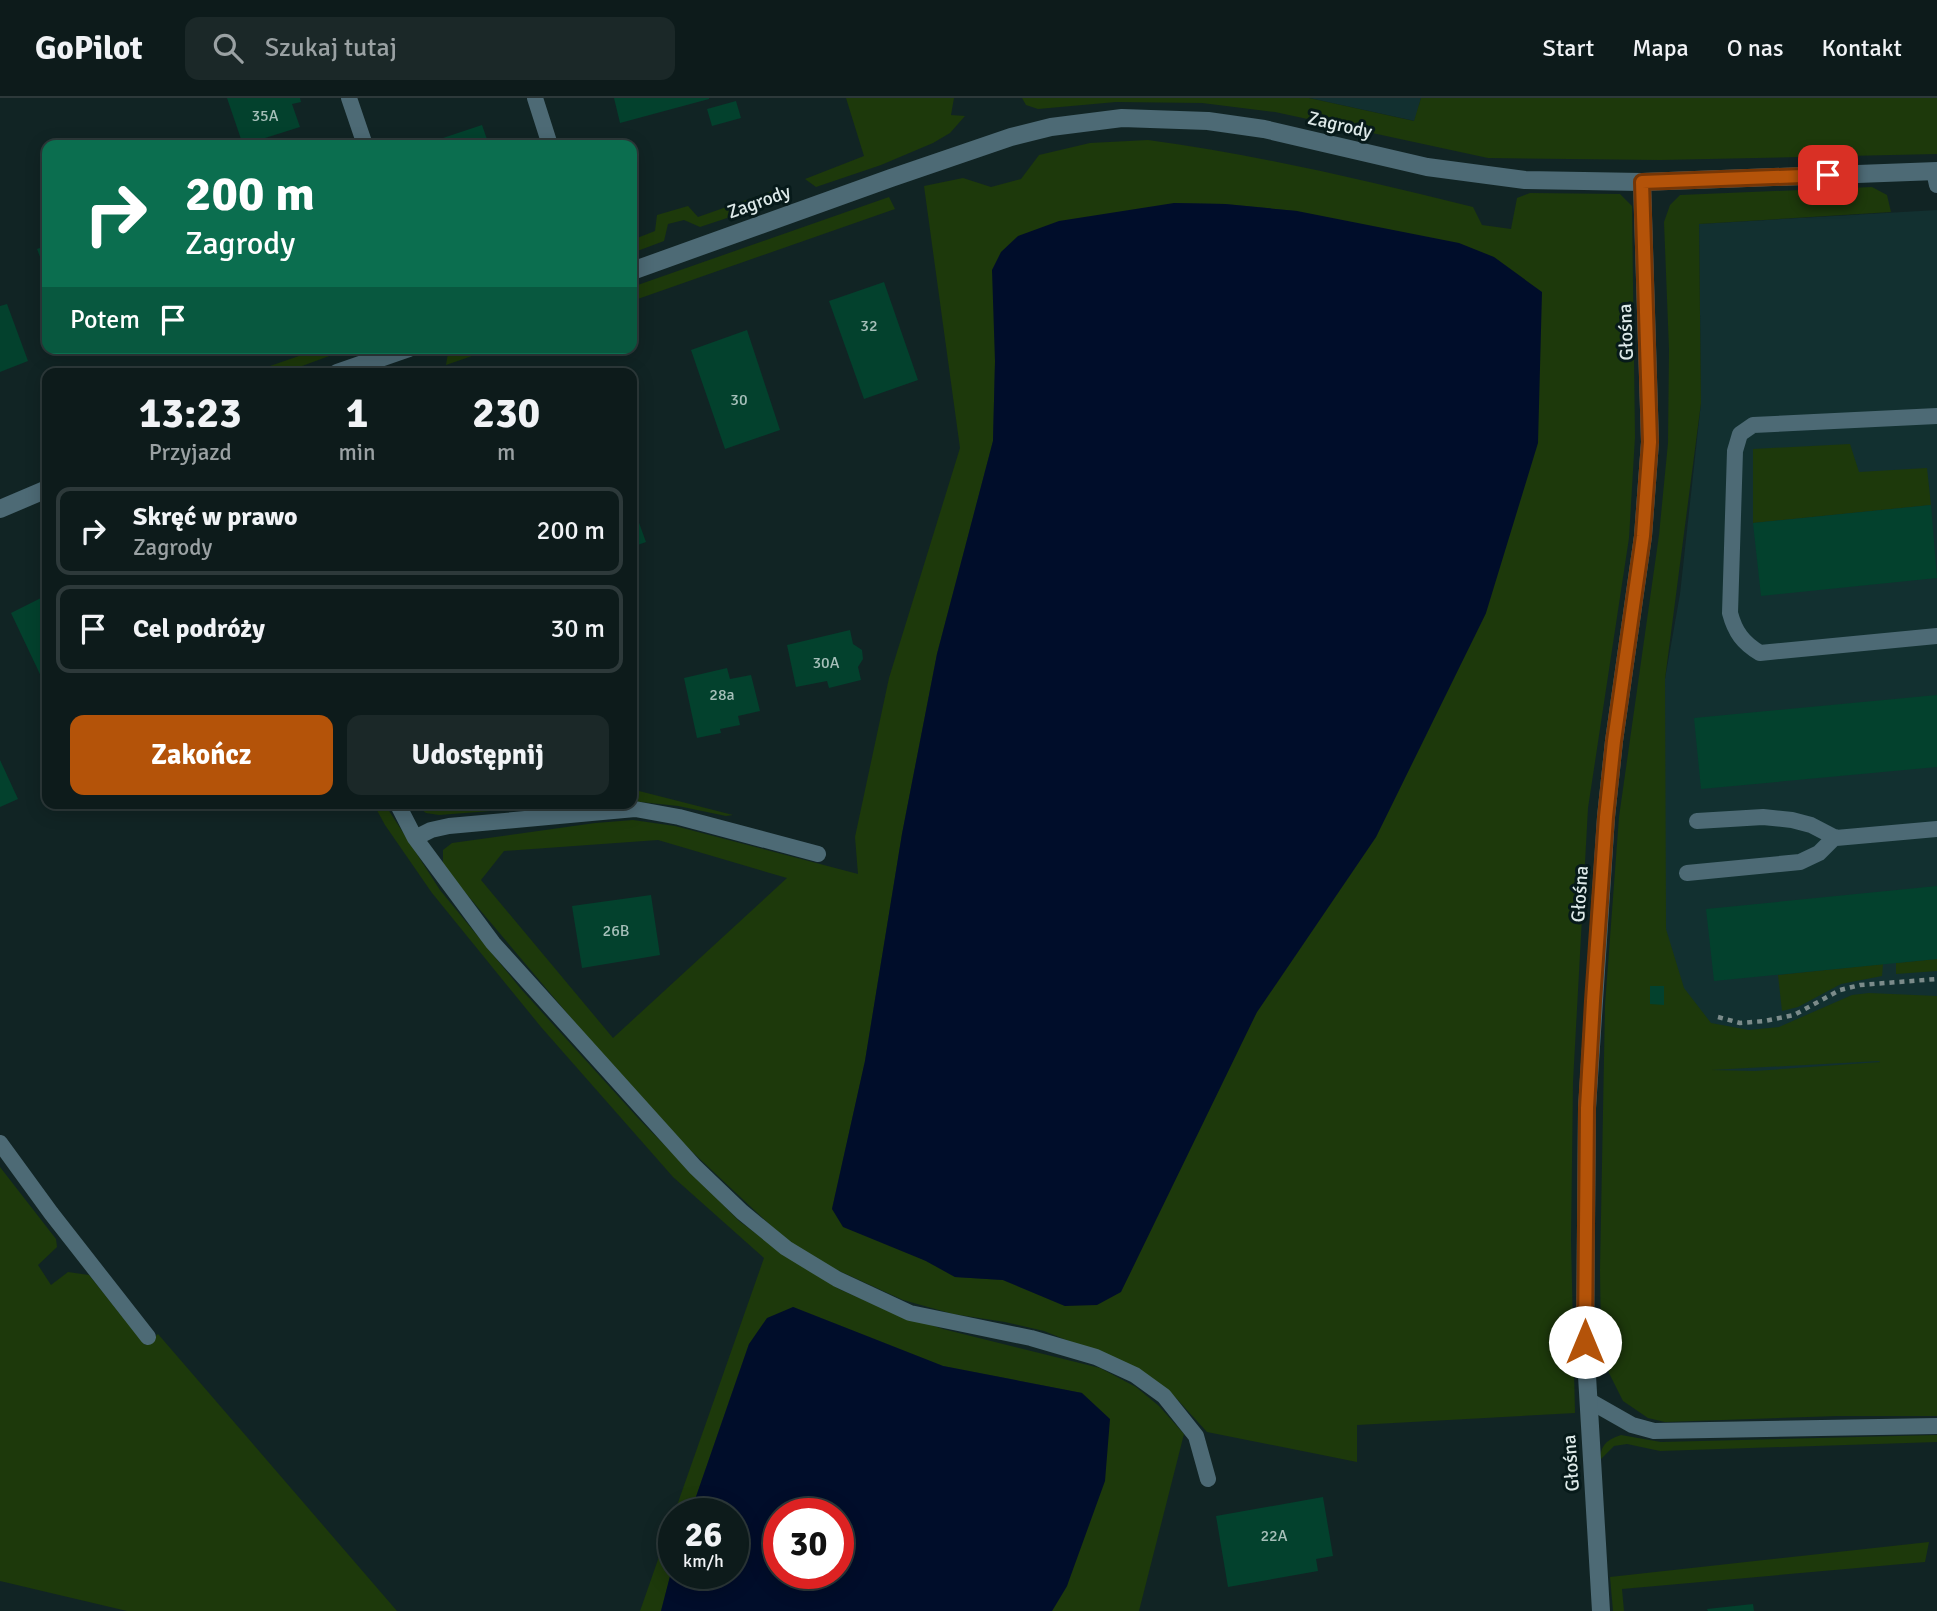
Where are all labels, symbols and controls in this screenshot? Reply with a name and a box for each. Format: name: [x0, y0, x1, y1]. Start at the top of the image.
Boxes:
search box: [185, 17, 675, 80]
text: GoPilot: [35, 28, 143, 69]
icon: search: [209, 29, 247, 67]
text: Szukaj tutaj: [265, 32, 397, 64]
text: Start: [1543, 33, 1594, 63]
text: Mapa: [1632, 33, 1689, 63]
text: O nas: [1727, 33, 1784, 63]
text: Kontakt: [1822, 33, 1902, 63]
house number: 35A: [251, 106, 279, 126]
street label: Zagrody: [1305, 106, 1375, 144]
pin: [1798, 145, 1858, 205]
icon: arrive: [1809, 156, 1847, 194]
text: 200 m: [185, 164, 315, 224]
icon: right: [70, 168, 161, 259]
street label: Zagrody: [724, 179, 794, 224]
text: Zagrody: [185, 224, 295, 263]
icon: arrive: [154, 301, 192, 339]
street label: Głośna: [1613, 303, 1639, 361]
text: Potem: [70, 304, 140, 336]
house number: 32: [860, 316, 878, 336]
text: 13:23: [139, 388, 242, 439]
text: 1: [346, 388, 368, 439]
text: 230: [472, 388, 540, 439]
house number: 30: [730, 390, 748, 410]
text: Przyjazd: [149, 438, 232, 467]
text: min: [338, 438, 376, 467]
text: m: [497, 438, 515, 467]
text: Skręć w prawo: [133, 501, 298, 533]
icon: right: [74, 512, 112, 550]
text: 200 m: [536, 515, 605, 547]
text: Zagrody: [133, 533, 212, 562]
icon: arrive: [74, 610, 112, 648]
text: Cel podróży: [133, 613, 265, 645]
text: 30 m: [550, 613, 605, 645]
house number: 30A: [812, 653, 840, 673]
house number: 28a: [709, 685, 735, 705]
button: Zakończ: [70, 715, 333, 795]
button: Udostępnij: [347, 715, 609, 795]
street label: Głośna: [1566, 865, 1594, 923]
house number: 26B: [603, 921, 629, 941]
position arrow: [1548, 1305, 1622, 1379]
street label: Głośna: [1557, 1434, 1585, 1492]
speed limit sign: 30: [763, 1498, 854, 1589]
text: 26: [685, 1513, 722, 1556]
house number: 22A: [1260, 1526, 1288, 1546]
text: km/h: [683, 1550, 724, 1572]

